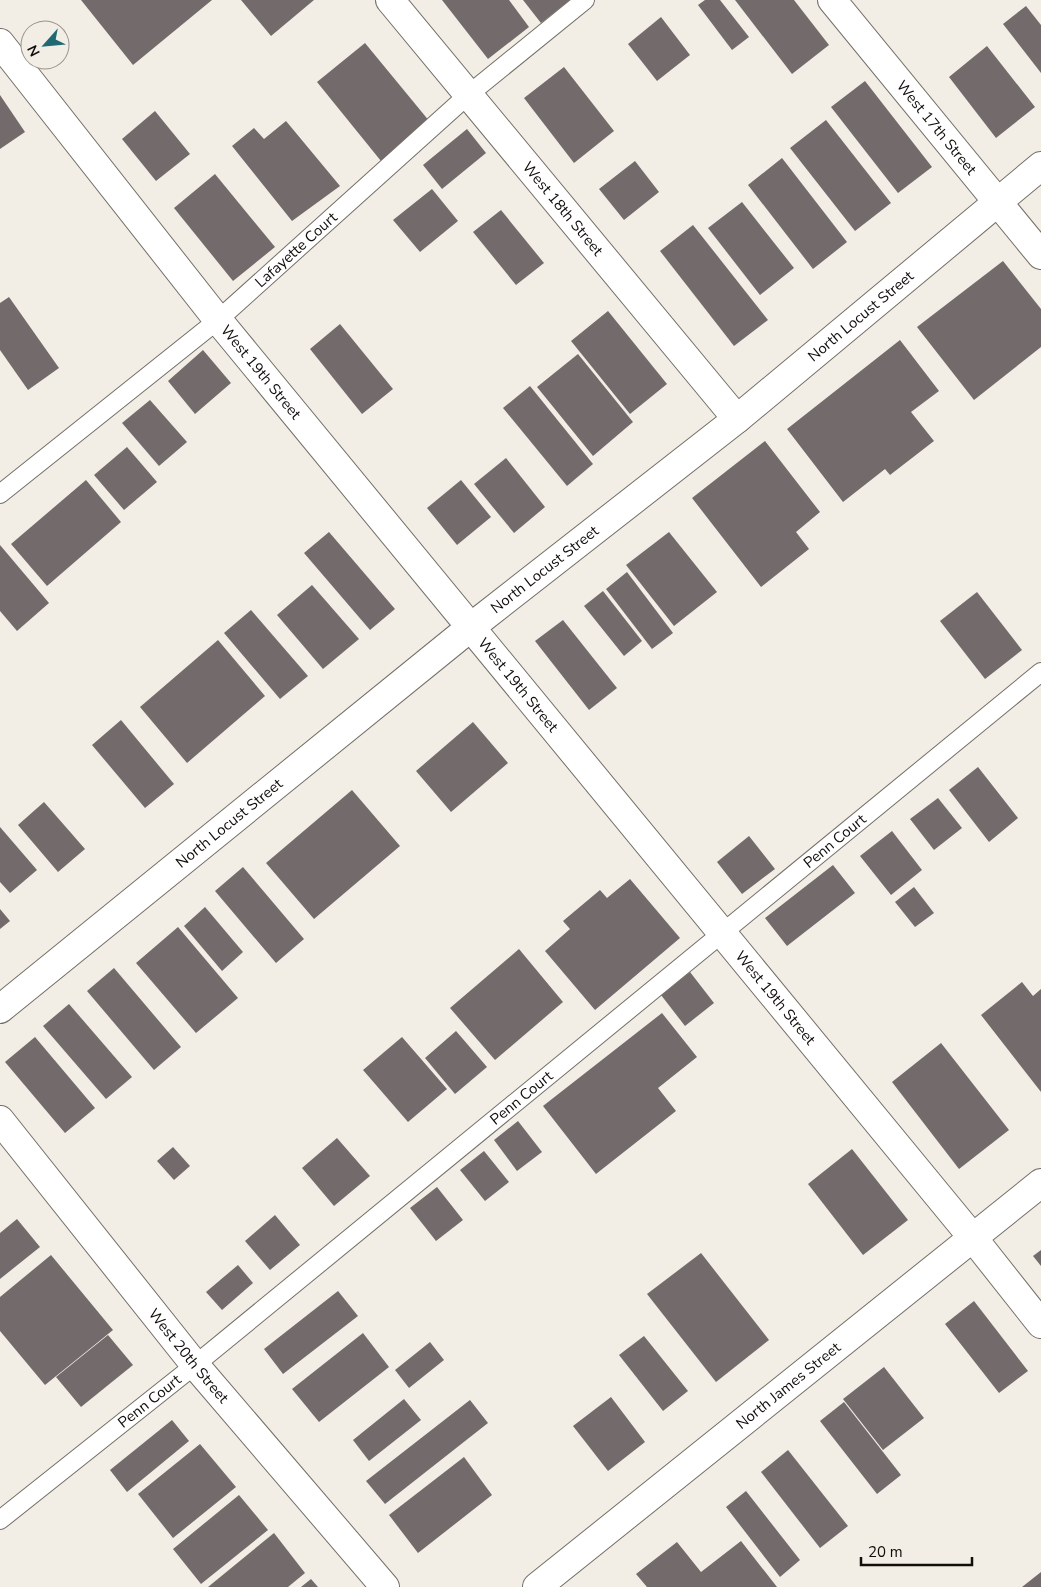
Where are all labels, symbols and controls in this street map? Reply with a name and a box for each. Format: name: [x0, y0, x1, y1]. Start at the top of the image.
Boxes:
north arrow: [20, 20, 70, 70]
text: N: [23, 42, 45, 60]
street label: West 17th Street: [892, 76, 982, 180]
street label: West 18th Street: [518, 157, 608, 261]
street label: Lafayette Court: [251, 207, 342, 292]
street label: North Locust Street: [804, 266, 918, 366]
street label: West 19th Street: [216, 321, 306, 424]
street label: North Locust Street: [487, 520, 603, 618]
street label: West 19th Street: [473, 634, 563, 737]
street label: North Locust Street: [172, 773, 287, 872]
street label: Penn Court: [799, 809, 871, 873]
street label: West 19th Street: [731, 946, 821, 1050]
street label: Penn Court: [486, 1066, 557, 1129]
street label: West 20th Street: [144, 1304, 234, 1408]
street label: North James Street: [732, 1337, 845, 1434]
street label: Penn Court: [114, 1369, 186, 1432]
scale bar: [861, 1534, 972, 1566]
text: 20 m: [868, 1542, 903, 1562]

